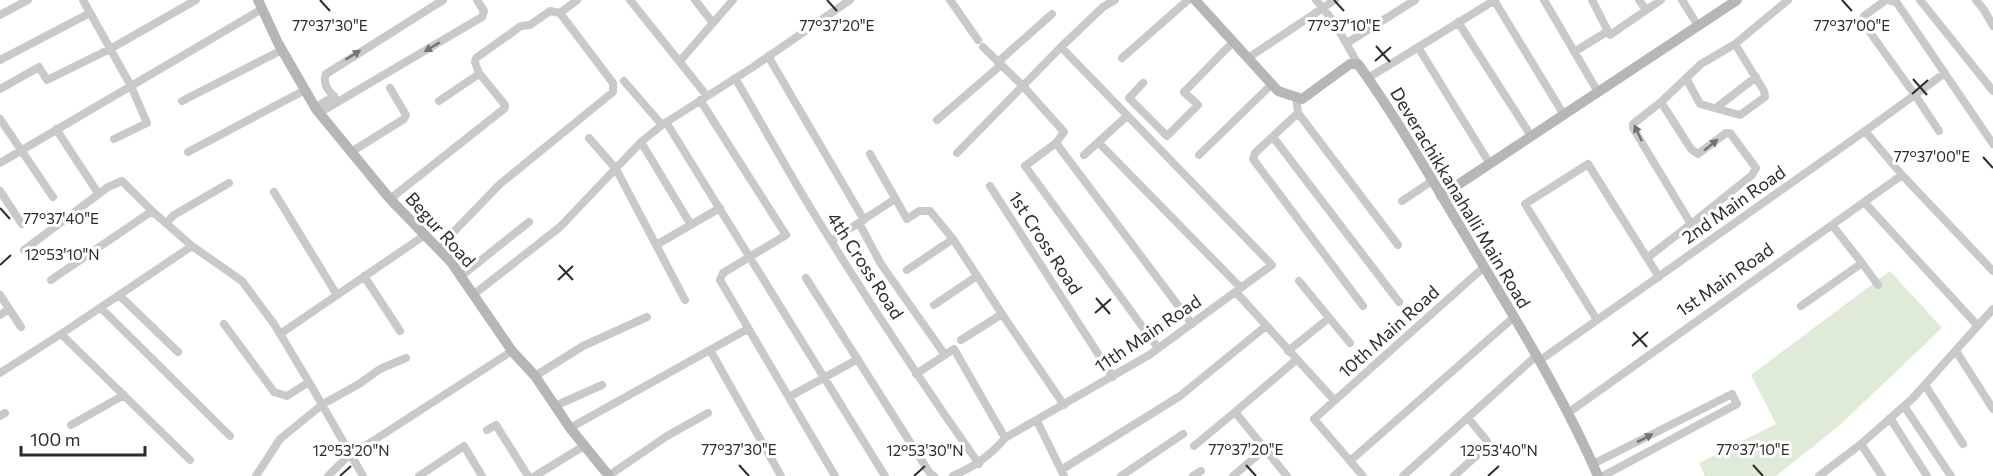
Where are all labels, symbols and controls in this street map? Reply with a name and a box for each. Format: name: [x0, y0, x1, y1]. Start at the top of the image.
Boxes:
text: 77°37'30"E: [292, 16, 368, 34]
text: 77°37'20"E: [799, 16, 875, 34]
text: 77°37'10"E: [1307, 16, 1381, 34]
text: 77°37'00"E: [1814, 16, 1890, 34]
one-way arrow: [423, 42, 440, 52]
one-way arrow: [345, 50, 361, 61]
street label: Deverachikkanahalli Main Road: [1386, 83, 1536, 312]
one-way arrow: [1633, 125, 1642, 142]
one-way arrow: [1703, 138, 1719, 151]
text: 77°37'00"E: [1894, 147, 1970, 165]
street label: 2nd Main Road: [1678, 160, 1789, 248]
street label: Begur Road: [401, 187, 480, 271]
street label: 1st Cross Road: [1004, 187, 1087, 298]
street label: 4th Cross Road: [823, 208, 909, 323]
text: 77°37'40"E: [23, 209, 99, 227]
street label: 1st Main Road: [1672, 238, 1777, 321]
text: 12°53'10"N: [24, 245, 100, 263]
street label: 10th Main Road: [1334, 280, 1443, 382]
street label: 11th Main Road: [1090, 290, 1205, 377]
scale bar: [21, 419, 146, 457]
text: 100 m: [30, 428, 80, 450]
one-way arrow: [1637, 433, 1654, 442]
text: 77°37'30"E: [701, 440, 777, 458]
text: 77°37'20"E: [1208, 440, 1284, 458]
text: 77°37'10"E: [1716, 440, 1790, 458]
text: 12°53'20"N: [312, 441, 390, 459]
text: 12°53'30"N: [886, 441, 964, 459]
text: 12°53'40"N: [1460, 441, 1538, 459]

